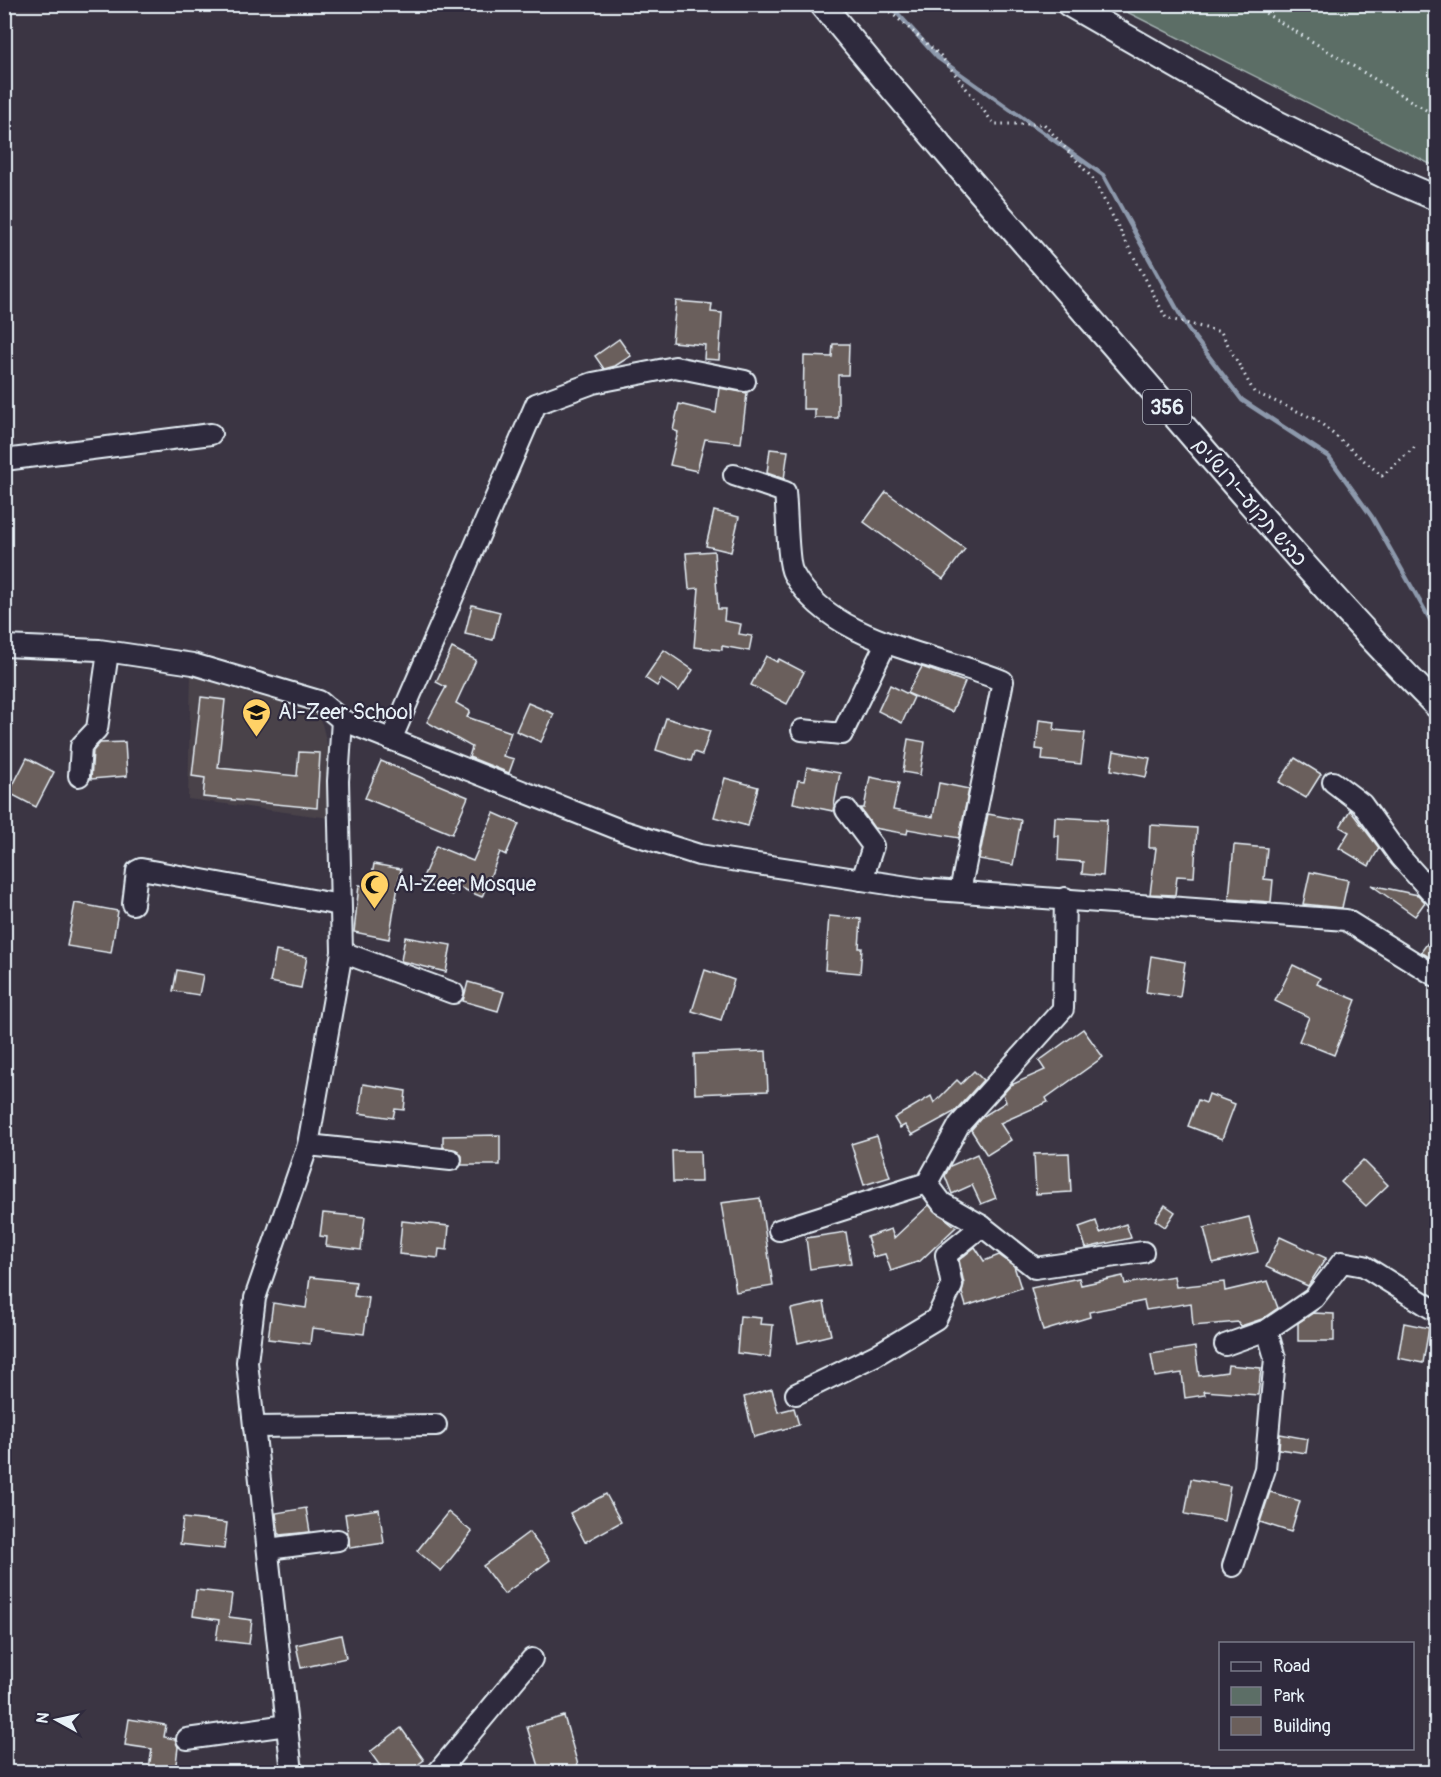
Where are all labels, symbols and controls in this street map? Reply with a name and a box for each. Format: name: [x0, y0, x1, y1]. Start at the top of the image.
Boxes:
road number: 356: [1143, 390, 1191, 424]
street label: כביש תקוע–ירושלים: [1186, 432, 1313, 572]
school or university icon: Al-Zeer School: [241, 696, 273, 738]
place label: Al-Zeer School: [278, 699, 413, 726]
mosque icon: Al-Zeer Mosque: [358, 868, 390, 910]
place label: Al-Zeer Mosque: [395, 871, 537, 898]
legend: [1219, 1642, 1414, 1750]
text: Road: [1273, 1655, 1310, 1678]
text: Park: [1273, 1685, 1305, 1708]
north arrow: [27, 1690, 87, 1750]
text: N: [32, 1711, 54, 1725]
text: Building: [1273, 1715, 1331, 1738]

